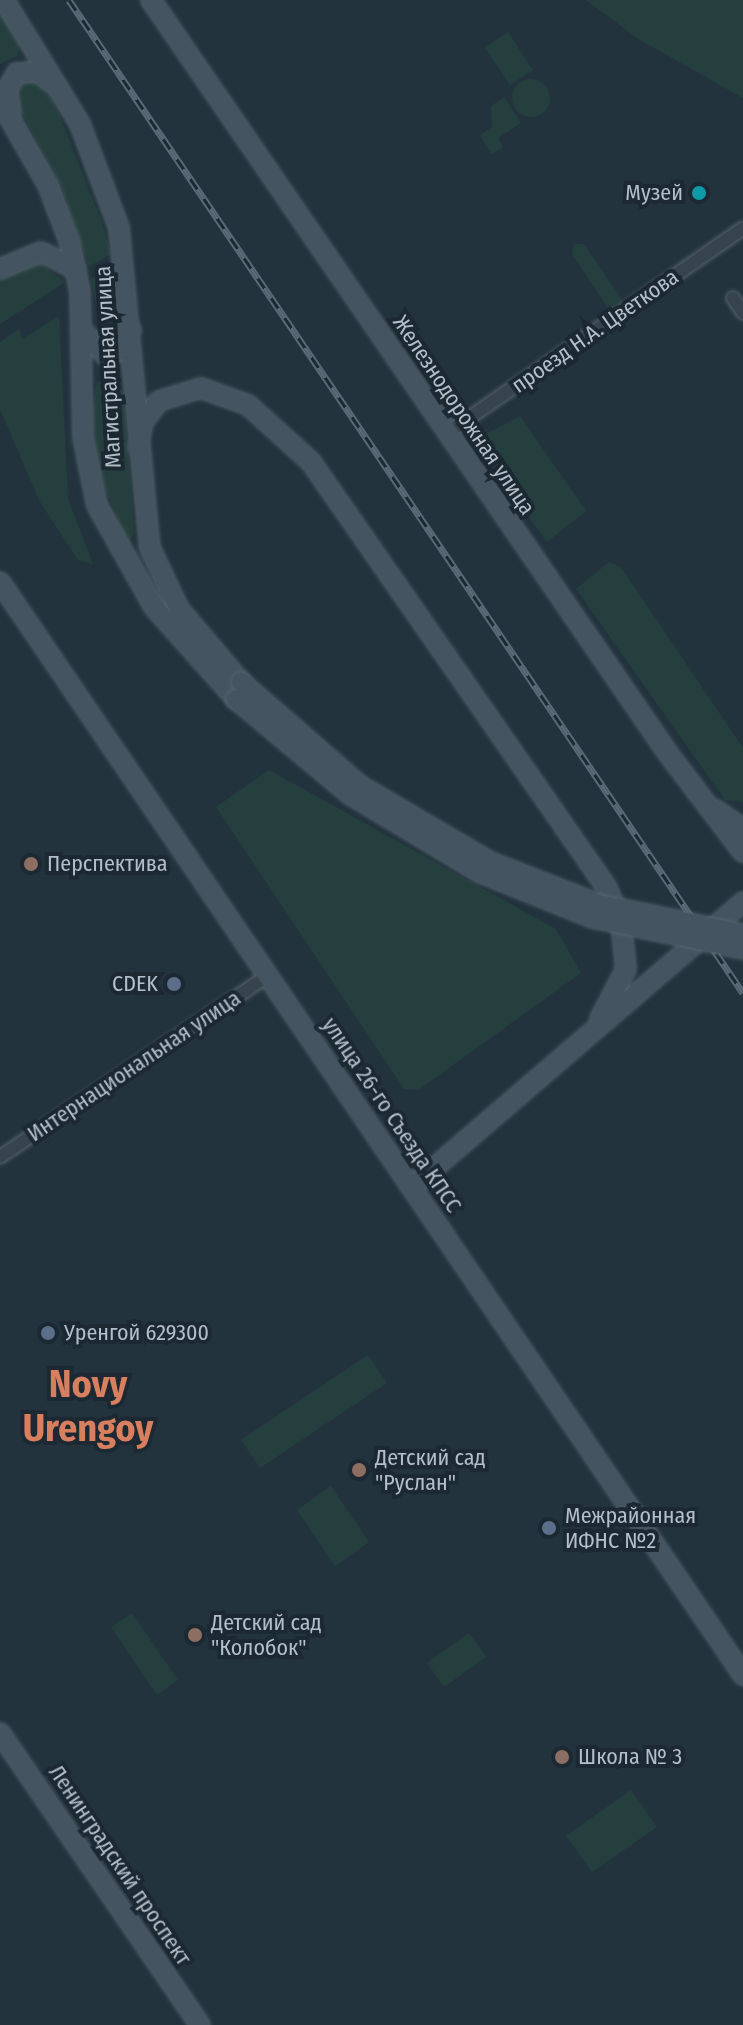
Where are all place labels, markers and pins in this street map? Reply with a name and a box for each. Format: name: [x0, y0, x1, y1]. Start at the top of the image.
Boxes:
place label: Музей: [625, 180, 683, 206]
marker: Музей: [690, 184, 708, 202]
place label: Перспектива: [47, 851, 167, 877]
marker: Перспектива: [22, 855, 40, 873]
place label: CDEK: [112, 971, 158, 997]
marker: CDEK: [165, 975, 183, 993]
place label: Уренгой 629300: [64, 1320, 209, 1346]
marker: Уренгой 629300: [39, 1324, 57, 1342]
place label: Детский сад "Руслан": [375, 1444, 486, 1496]
marker: Детский сад "Руслан": [350, 1461, 368, 1479]
place label: Межрайонная ИФНС №2: [565, 1502, 696, 1554]
marker: Межрайонная ИФНС №2: [540, 1519, 558, 1537]
place label: Детский сад "Колобок": [211, 1609, 322, 1660]
marker: Детский сад "Колобок": [186, 1626, 204, 1644]
place label: Школа № 3: [578, 1744, 682, 1770]
marker: Школа № 3: [553, 1748, 571, 1766]

